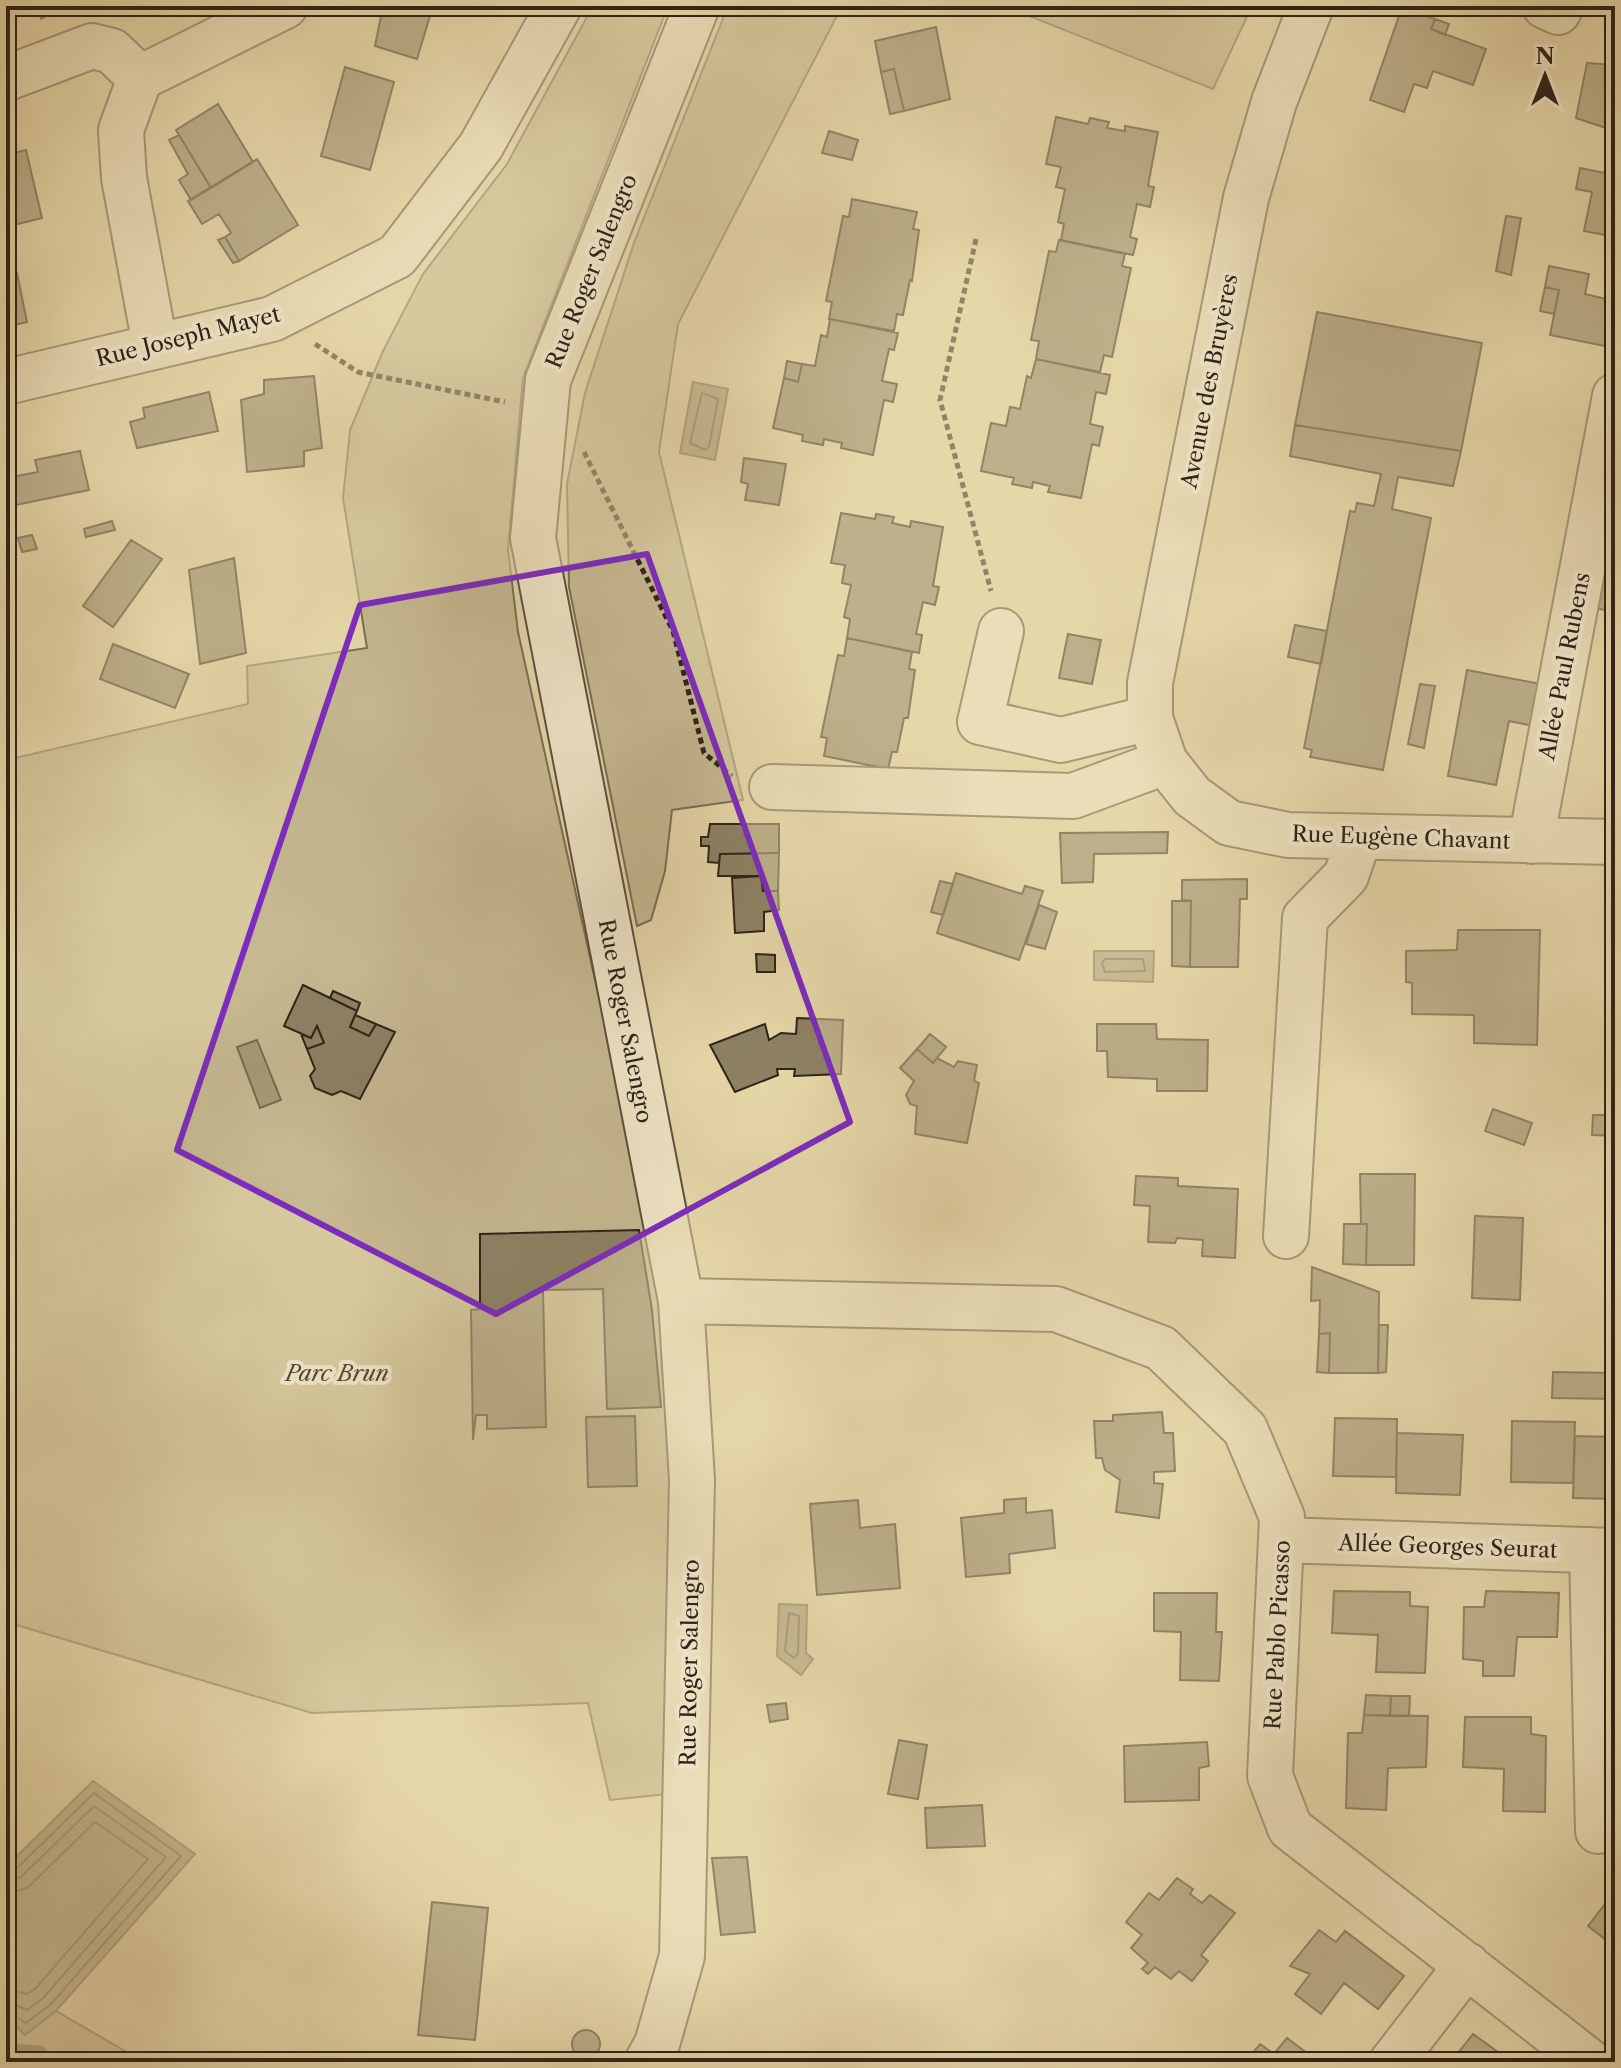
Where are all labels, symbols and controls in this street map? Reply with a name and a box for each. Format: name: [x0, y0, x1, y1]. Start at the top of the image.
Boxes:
north arrow: [1505, 36, 1585, 116]
text: N: [1535, 43, 1555, 70]
street label: Rue Roger Salengro: [540, 170, 643, 372]
street label: Avenue des Bruyères: [1175, 272, 1244, 492]
street label: Rue Joseph Mayet: [93, 301, 283, 372]
street label: Allée Paul Rubens: [1533, 570, 1596, 763]
street label: Rue Eugène Chavant: [1291, 820, 1511, 855]
street label: Rue Roger Salengro: [592, 917, 659, 1125]
park label: Parc Brun: [283, 1360, 389, 1387]
street label: Allée Georges Seurat: [1337, 1529, 1558, 1564]
street label: Rue Pablo Picasso: [1259, 1540, 1296, 1731]
street label: Rue Roger Salengro: [674, 1559, 705, 1767]

